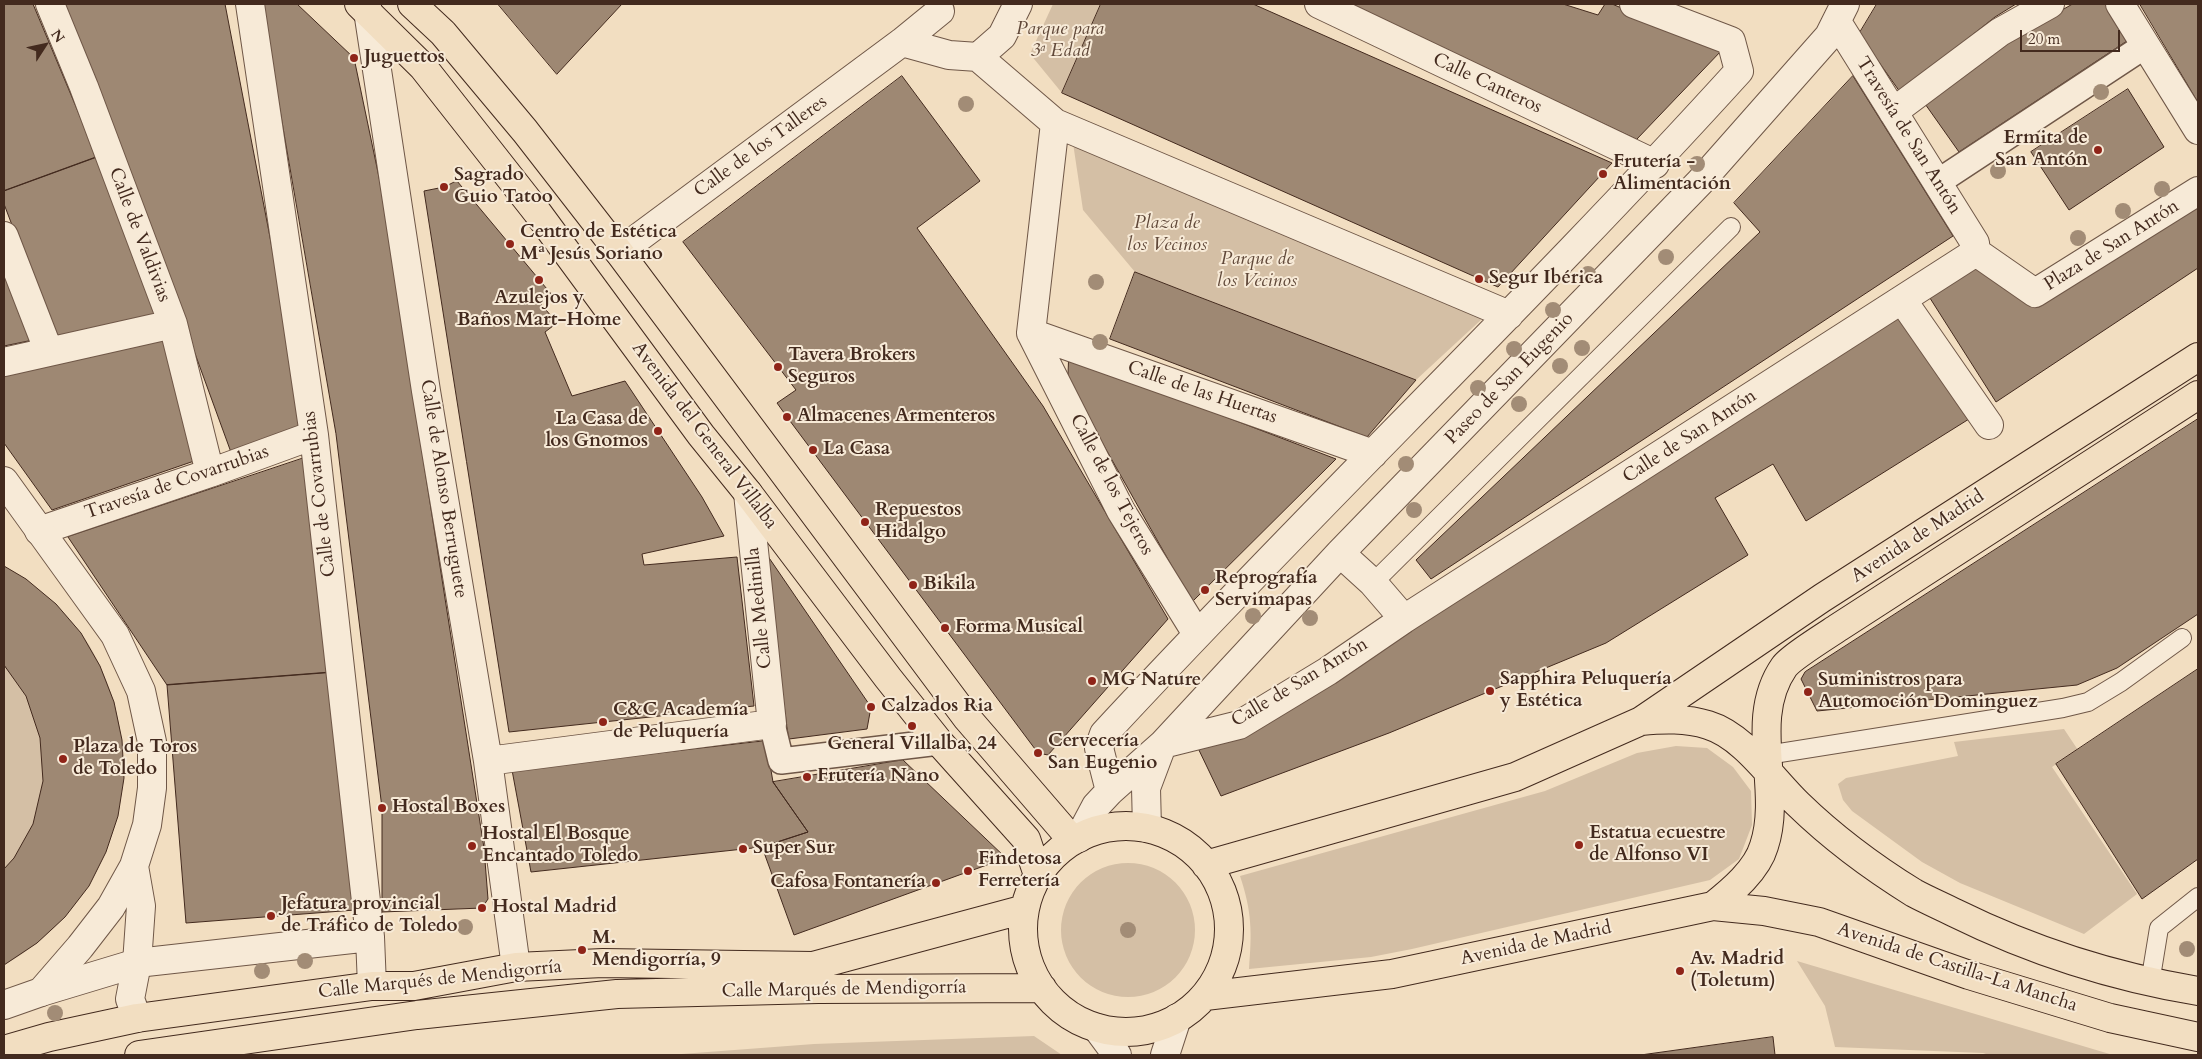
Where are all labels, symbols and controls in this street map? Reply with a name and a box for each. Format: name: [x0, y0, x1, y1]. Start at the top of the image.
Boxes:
park label: Parque para 3ª Edad: [1016, 19, 1104, 63]
north arrow: [20, 20, 70, 70]
scale bar: [2022, 20, 2122, 52]
text: N: [46, 26, 69, 47]
text: 20 m: [2028, 29, 2060, 49]
place label: Juguettos: [364, 47, 445, 69]
street label: Calle Canteros: [1429, 49, 1545, 119]
marker: Juguettos: [348, 52, 360, 64]
street label: Travesía de San Antón: [1850, 53, 1966, 219]
street label: Calle de los Talleres: [690, 91, 832, 203]
place label: Ermita de San Antón: [1995, 128, 2088, 172]
marker: Ermita de San Antón: [2092, 144, 2104, 156]
place label: Frutería - Alimentación: [1613, 152, 1731, 196]
street label: Calle de Valdivias: [103, 165, 175, 305]
place label: Sagrado Guio Tatoo: [454, 165, 553, 209]
marker: Frutería - Alimentación: [1597, 168, 1609, 180]
marker: Sagrado Guio Tatoo: [438, 181, 450, 193]
street label: Plaza de San Antón: [2040, 195, 2184, 297]
park label: Plaza de los Vecinos: [1127, 213, 1207, 257]
place label: Centro de Estética Mª Jesús Soriano: [520, 222, 677, 266]
marker: Centro de Estética Mª Jesús Soriano: [504, 238, 516, 250]
park label: Parque de los Vecinos: [1217, 249, 1297, 293]
place label: Segur Ibérica: [1489, 268, 1603, 290]
marker: Segur Ibérica: [1473, 273, 1485, 285]
marker: Azulejos y Baños Mart-Home: [533, 274, 545, 286]
place label: Azulejos y Baños Mart-Home: [457, 288, 621, 332]
street label: Paseo de San Eugenio: [1441, 308, 1579, 450]
street label: Avenida del General Villalba: [626, 338, 782, 534]
place label: Tavera Brokers Seguros: [788, 345, 916, 389]
street label: Calle de las Huertas: [1124, 357, 1280, 429]
marker: Tavera Brokers Seguros: [772, 361, 784, 373]
street label: Calle de Alonso Berruguete: [414, 378, 472, 600]
street label: Calle de San Antón: [1619, 385, 1761, 489]
place label: Almacenes Armenteros: [797, 406, 995, 428]
place label: La Casa de los Gnomos: [546, 409, 648, 453]
street label: Calle de Covarrubias: [299, 410, 341, 578]
street label: Calle de los Tejeros: [1064, 410, 1158, 560]
marker: Almacenes Armenteros: [781, 411, 793, 423]
marker: La Casa de los Gnomos: [652, 425, 664, 437]
place label: La Casa: [823, 439, 890, 461]
street label: Travesía de Covarrubias: [82, 441, 272, 525]
marker: La Casa: [807, 444, 819, 456]
street label: Avenida de Madrid: [1847, 486, 1989, 588]
place label: Repuestos Hidalgo: [875, 500, 961, 544]
marker: Repuestos Hidalgo: [859, 516, 871, 528]
street label: Calle Medinilla: [742, 546, 778, 670]
place label: Reprografía Servimapas: [1215, 568, 1317, 612]
place label: Bikila: [923, 574, 976, 596]
marker: Bikila: [907, 579, 919, 591]
marker: Reprografía Servimapas: [1199, 584, 1211, 596]
place label: Forma Musical: [955, 617, 1083, 639]
marker: Forma Musical: [939, 622, 951, 634]
street label: Calle de San Antón: [1228, 633, 1372, 733]
place label: Sapphira Peluquería y Estética: [1500, 669, 1672, 713]
place label: MG Nature: [1102, 670, 1201, 692]
place label: Suministros para Automoción Dominguez: [1818, 670, 2038, 714]
marker: MG Nature: [1086, 675, 1098, 687]
marker: Sapphira Peluquería y Estética: [1484, 685, 1496, 697]
marker: Suministros para Automoción Dominguez: [1802, 686, 1814, 698]
place label: Calzados Ria: [881, 696, 993, 718]
place label: C&C Academía de Peluquería: [613, 700, 748, 744]
marker: Calzados Ria: [865, 701, 877, 713]
marker: C&C Academía de Peluquería: [597, 716, 609, 728]
marker: General Villalba, 24: [906, 720, 918, 732]
place label: Cervecería San Eugenio: [1048, 731, 1157, 775]
place label: General Villalba, 24: [827, 734, 997, 756]
place label: Plaza de Toros de Toledo: [73, 737, 197, 781]
marker: Cervecería San Eugenio: [1032, 747, 1044, 759]
marker: Plaza de Toros de Toledo: [57, 753, 69, 765]
place label: Frutería Nano: [817, 766, 939, 788]
marker: Frutería Nano: [801, 771, 813, 783]
place label: Hostal Boxes: [392, 797, 505, 819]
marker: Hostal Boxes: [376, 802, 388, 814]
place label: Estatua ecuestre de Alfonso VI: [1589, 823, 1726, 867]
place label: Hostal El Bosque Encantado Toledo: [482, 824, 638, 868]
place label: Super Sur: [753, 838, 835, 860]
marker: Estatua ecuestre de Alfonso VI: [1573, 839, 1585, 851]
marker: Hostal El Bosque Encantado Toledo: [466, 840, 478, 852]
marker: Super Sur: [737, 843, 749, 855]
place label: Findetosa Ferretería: [978, 849, 1062, 893]
marker: Findetosa Ferretería: [962, 865, 974, 877]
place label: Cafosa Fontanería: [770, 872, 926, 894]
marker: Cafosa Fontanería: [930, 877, 942, 889]
place label: Jefatura provincial de Tráfico de Toledo: [281, 894, 458, 938]
place label: Hostal Madrid: [492, 897, 617, 919]
marker: Hostal Madrid: [476, 902, 488, 914]
marker: Jefatura provincial de Tráfico de Toledo: [265, 910, 277, 922]
street label: Avenida de Madrid: [1458, 917, 1614, 971]
street label: Avenida de Castilla-La Mancha: [1834, 918, 2080, 1018]
place label: M. Mendigorría, 9: [592, 928, 721, 972]
marker: M. Mendigorría, 9: [576, 944, 588, 956]
place label: Av. Madrid (Toletum): [1690, 949, 1784, 993]
street label: Calle Marqués de Mendigorría: [317, 956, 563, 1004]
marker: Av. Madrid (Toletum): [1674, 965, 1686, 977]
street label: Calle Marqués de Mendigorría: [721, 976, 967, 1004]

